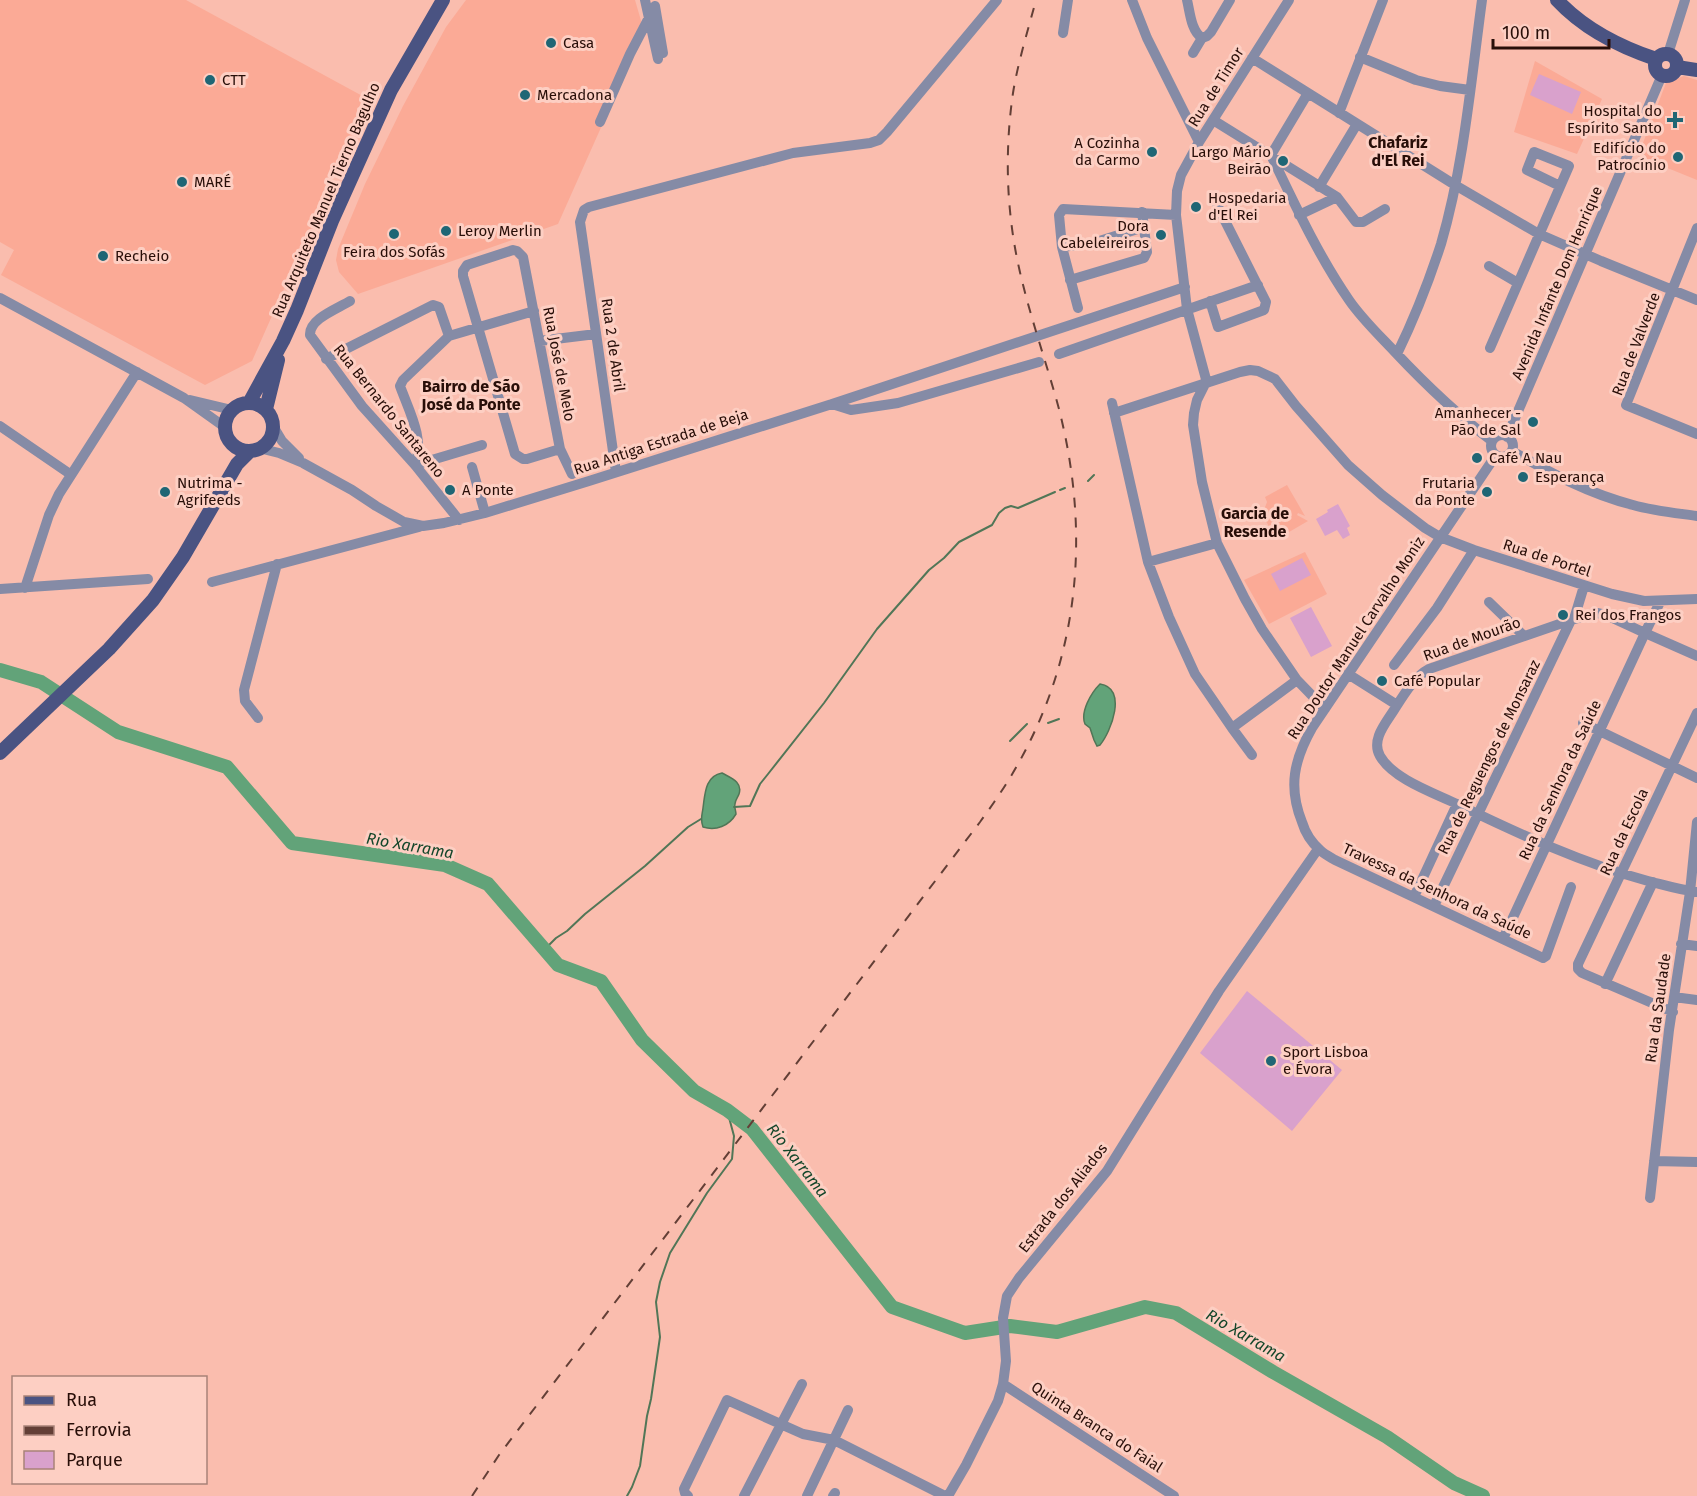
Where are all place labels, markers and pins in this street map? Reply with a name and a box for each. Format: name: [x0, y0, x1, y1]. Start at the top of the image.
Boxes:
place label: Casa: [563, 34, 594, 52]
marker: Casa: [544, 36, 558, 50]
place label: CTT: [222, 71, 246, 89]
marker: CTT: [203, 73, 217, 87]
place label: Mercadona: [537, 86, 612, 104]
marker: Mercadona: [518, 88, 532, 102]
place label: Hospital do Espírito Santo: [1567, 102, 1662, 137]
marker: Hospital do Espírito Santo: [1666, 111, 1684, 129]
place label: A Cozinha da Carmo: [1074, 134, 1140, 169]
place label: Edifício do Patrocínio: [1593, 139, 1666, 174]
place label: Largo Mário Beirão: [1191, 143, 1271, 178]
marker: A Cozinha da Carmo: [1145, 145, 1159, 159]
marker: Edifício do Patrocínio: [1671, 150, 1685, 164]
marker: Largo Mário Beirão: [1276, 154, 1290, 168]
place label: MARÉ: [194, 173, 231, 191]
marker: MARÉ: [175, 175, 189, 189]
place label: Hospedaria d'El Rei: [1208, 189, 1286, 224]
marker: Hospedaria d'El Rei: [1189, 200, 1203, 214]
place label: Dora Cabeleireiros: [1060, 217, 1149, 252]
place label: Leroy Merlin: [458, 222, 542, 240]
marker: Leroy Merlin: [439, 224, 453, 238]
marker: Feira dos Sofás: [387, 227, 401, 241]
marker: Dora Cabeleireiros: [1154, 228, 1168, 242]
place label: Feira dos Sofás: [343, 243, 445, 261]
place label: Recheio: [115, 247, 169, 265]
marker: Recheio: [96, 249, 110, 263]
place label: Amanhecer - Pão de Sal: [1435, 404, 1522, 439]
marker: Amanhecer - Pão de Sal: [1526, 415, 1540, 429]
place label: Café A Nau: [1489, 449, 1562, 467]
marker: Café A Nau: [1470, 451, 1484, 465]
place label: Esperança: [1535, 468, 1604, 486]
marker: Esperança: [1516, 470, 1530, 484]
place label: Nutrima - Agrifeeds: [177, 474, 242, 509]
place label: Frutaria da Ponte: [1415, 474, 1475, 509]
place label: A Ponte: [462, 481, 514, 499]
marker: A Ponte: [443, 483, 457, 497]
marker: Nutrima - Agrifeeds: [158, 485, 172, 499]
marker: Frutaria da Ponte: [1480, 485, 1494, 499]
place label: Rei dos Frangos: [1575, 606, 1681, 624]
marker: Rei dos Frangos: [1556, 608, 1570, 622]
place label: Café Popular: [1394, 672, 1481, 690]
marker: Café Popular: [1375, 674, 1389, 688]
place label: Sport Lisboa e Évora: [1283, 1043, 1368, 1078]
marker: Sport Lisboa e Évora: [1264, 1054, 1278, 1068]

